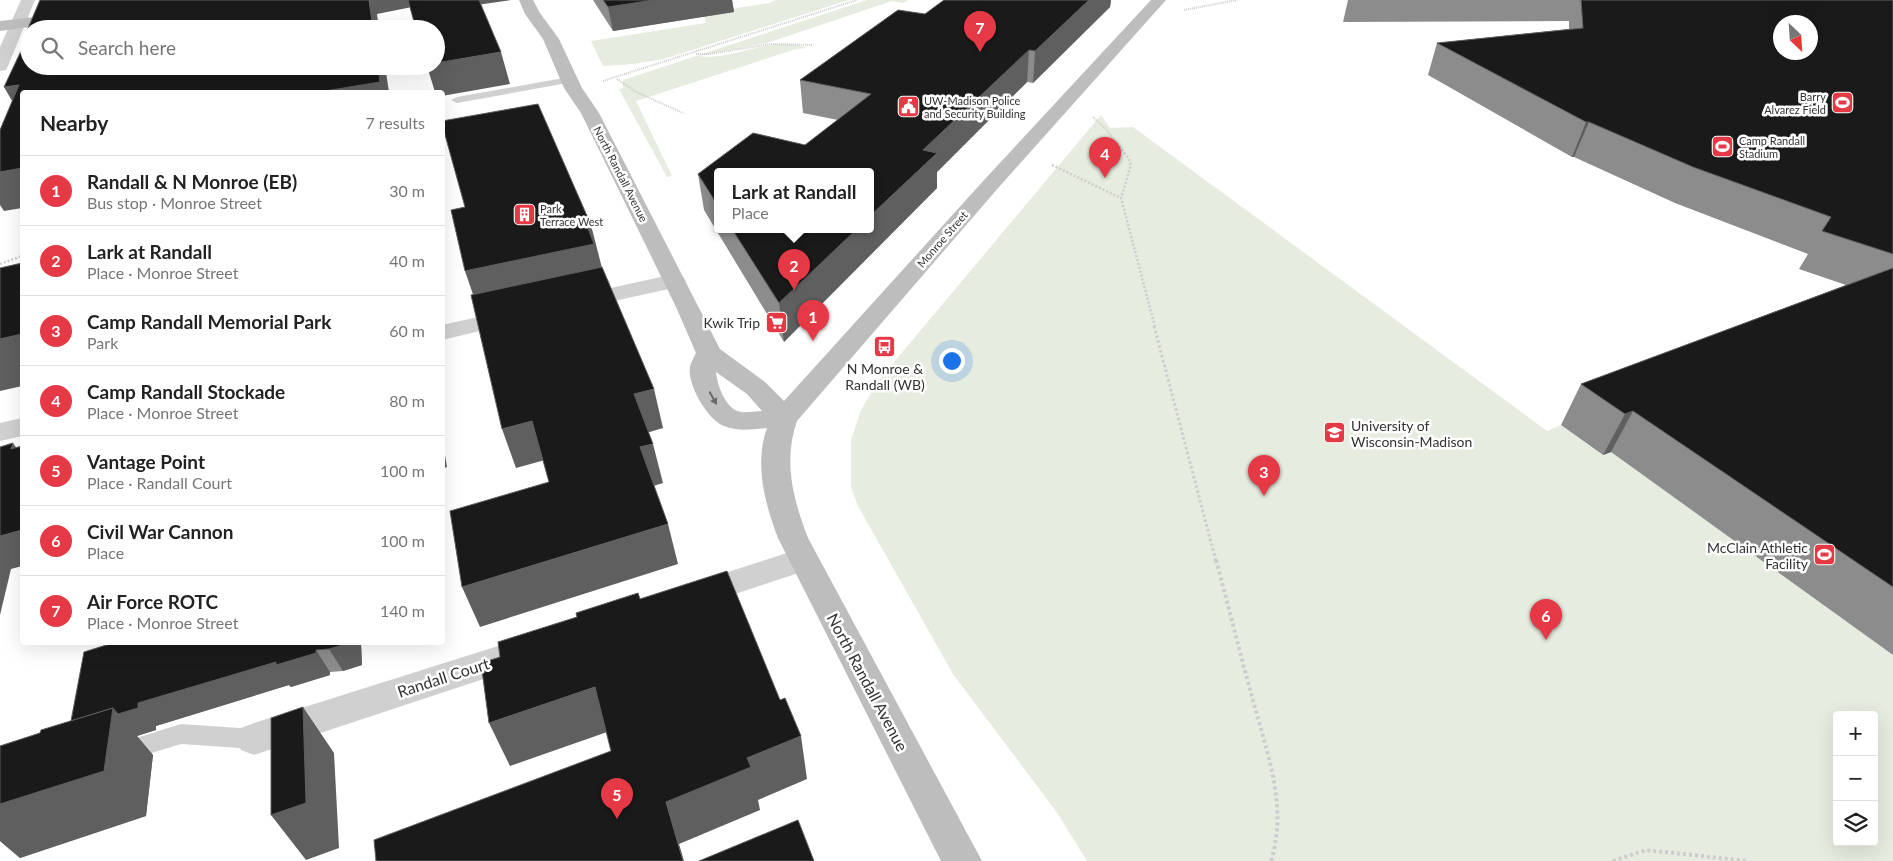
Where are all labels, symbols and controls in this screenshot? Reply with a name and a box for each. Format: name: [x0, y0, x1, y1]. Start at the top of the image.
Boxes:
pin: 7: [964, 11, 996, 52]
north arrow: [1773, 15, 1818, 60]
search box: [20, 20, 445, 75]
icon: search: [38, 34, 66, 62]
text: Search here: [78, 36, 176, 59]
place label: Barry Alvarez Field: [1764, 90, 1826, 116]
sports icon: Barry Alvarez Field: [1830, 90, 1854, 114]
public building icon: UW-Madison Police and Security Building: [896, 94, 920, 118]
place label: UW-Madison Police and Security Building: [924, 94, 1026, 120]
text: Nearby: [40, 110, 108, 135]
text: 7 results: [365, 113, 425, 132]
street label: North Randall Avenue: [591, 124, 651, 224]
sports icon: Camp Randall Stadium: [1711, 134, 1735, 158]
place label: Camp Randall Stadium: [1739, 134, 1805, 160]
pin: 4: [1089, 137, 1121, 178]
popup: [714, 168, 874, 233]
text: Randall & N Monroe (EB): [87, 170, 297, 193]
text: Lark at Randall: [732, 180, 856, 203]
text: 1: [51, 181, 61, 200]
text: 30 m: [389, 181, 425, 200]
text: Bus stop · Monroe Street: [87, 193, 262, 212]
building icon: Park Terrace West: [512, 202, 536, 226]
place label: Park Terrace West: [540, 202, 603, 228]
text: Place: [732, 203, 769, 222]
street label: Monroe Street: [914, 208, 970, 270]
text: Lark at Randall: [87, 240, 212, 263]
pin: 2: [778, 249, 810, 290]
text: 2: [51, 251, 61, 270]
text: 40 m: [389, 251, 425, 270]
text: Place · Monroe Street: [87, 263, 238, 282]
pin: 1: [797, 300, 829, 341]
text: Camp Randall Memorial Park: [87, 310, 331, 333]
supermarket icon: Kwik Trip: [764, 310, 788, 334]
place label: Kwik Trip: [704, 314, 760, 331]
text: 3: [51, 321, 61, 340]
text: 60 m: [389, 321, 425, 340]
text: Park: [87, 333, 118, 352]
bus stop icon: N Monroe & Randall (WB): [873, 334, 897, 358]
your location: [939, 348, 965, 374]
place label: N Monroe & Randall (WB): [845, 360, 925, 393]
text: Camp Randall Stockade: [87, 380, 285, 403]
text: 4: [51, 391, 61, 410]
text: 80 m: [389, 391, 425, 410]
one-way arrow: [709, 391, 717, 406]
text: Place · Monroe Street: [87, 403, 238, 422]
place label: University of Wisconsin-Madison: [1351, 417, 1472, 450]
school or university icon: University of Wisconsin-Madison: [1323, 421, 1347, 445]
text: Vantage Point: [87, 450, 205, 473]
pin: 3: [1248, 455, 1280, 496]
text: 5: [51, 461, 61, 480]
text: 100 m: [380, 461, 425, 480]
text: Place · Randall Court: [87, 473, 232, 492]
text: Civil War Cannon: [87, 520, 234, 543]
text: 6: [51, 531, 61, 550]
text: 100 m: [380, 531, 425, 550]
place label: McClain Athletic Facility: [1707, 539, 1809, 572]
text: Place: [87, 543, 124, 562]
sports icon: McClain Athletic Facility: [1812, 543, 1836, 567]
text: Air Force ROTC: [87, 590, 218, 613]
pin: 6: [1530, 599, 1562, 640]
text: 7: [51, 601, 61, 620]
text: 140 m: [380, 601, 425, 620]
street label: North Randall Avenue: [824, 610, 912, 754]
text: Place · Monroe Street: [87, 613, 238, 632]
street label: Randall Court: [395, 653, 492, 701]
map controls: [1833, 711, 1878, 846]
button: +: [1833, 711, 1878, 756]
button: −: [1833, 756, 1878, 801]
pin: 5: [601, 778, 633, 819]
button: layers: [1833, 801, 1878, 846]

